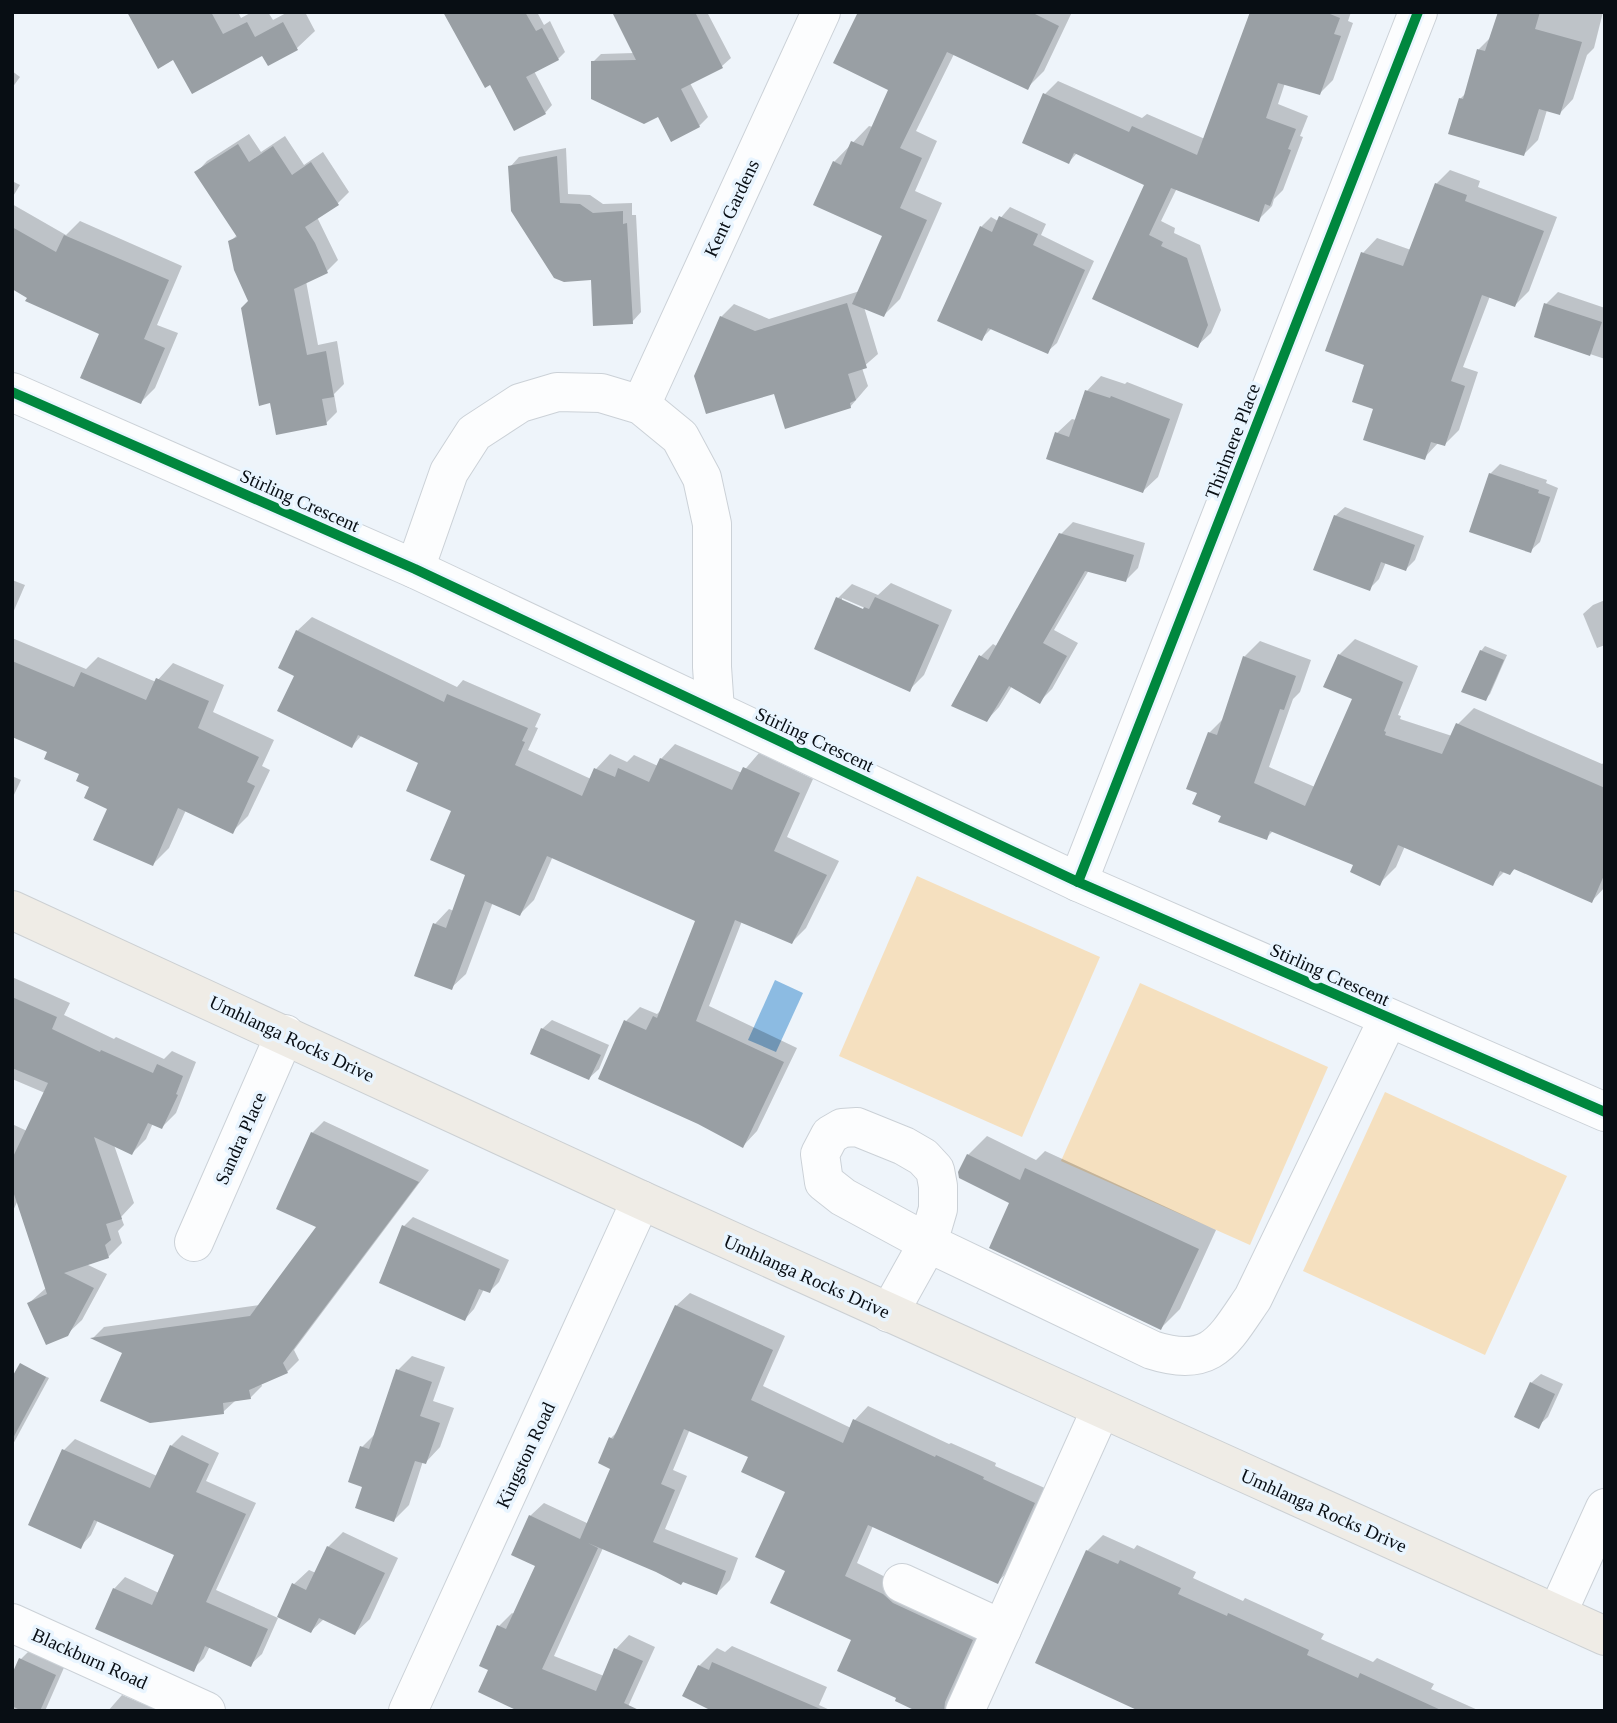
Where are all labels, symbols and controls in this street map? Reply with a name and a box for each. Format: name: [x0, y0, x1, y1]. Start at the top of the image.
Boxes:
street label: Kent Gardens: [700, 156, 763, 260]
street label: Thirlmere Place: [1201, 381, 1264, 502]
street label: Stirling Crescent: [237, 465, 363, 536]
street label: Stirling Crescent: [752, 703, 878, 776]
street label: Stirling Crescent: [1267, 939, 1393, 1010]
street label: Umhlanga Rocks Drive: [206, 991, 378, 1086]
street label: Sandra Place: [211, 1089, 270, 1188]
street label: Umhlanga Rocks Drive: [721, 1230, 893, 1323]
street label: Kingston Road: [492, 1398, 559, 1512]
street label: Umhlanga Rocks Drive: [1238, 1464, 1410, 1557]
street label: Blackburn Road: [29, 1624, 151, 1693]

